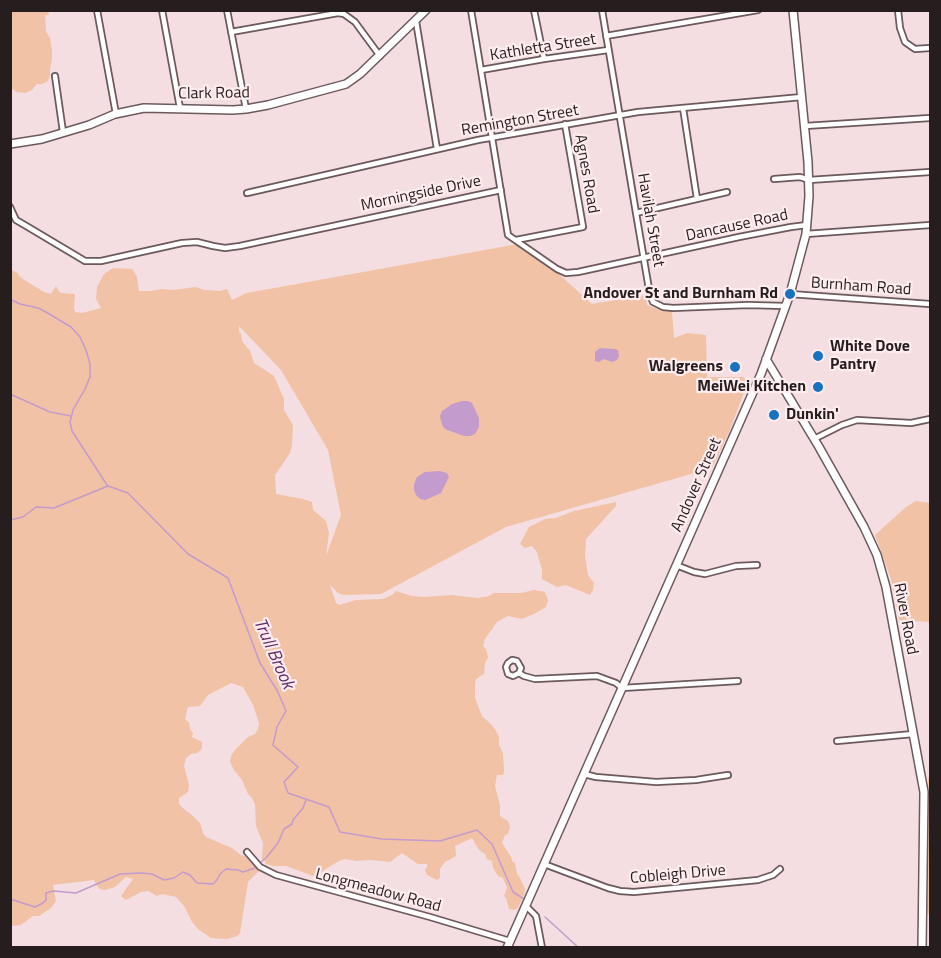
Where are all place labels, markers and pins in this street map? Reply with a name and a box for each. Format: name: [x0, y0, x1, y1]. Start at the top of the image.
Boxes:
place label: Andover St and Burnham Rd: [584, 284, 778, 304]
marker: Andover St and Burnham Rd: [783, 287, 797, 301]
place label: White Dove Pantry: [830, 337, 910, 375]
marker: White Dove Pantry: [811, 349, 825, 363]
place label: Walgreens: [649, 357, 723, 377]
marker: Walgreens: [728, 360, 742, 374]
place label: MeiWei Kitchen: [697, 377, 806, 397]
marker: MeiWei Kitchen: [811, 380, 825, 394]
place label: Dunkin': [786, 405, 839, 425]
marker: Dunkin': [767, 408, 781, 422]

